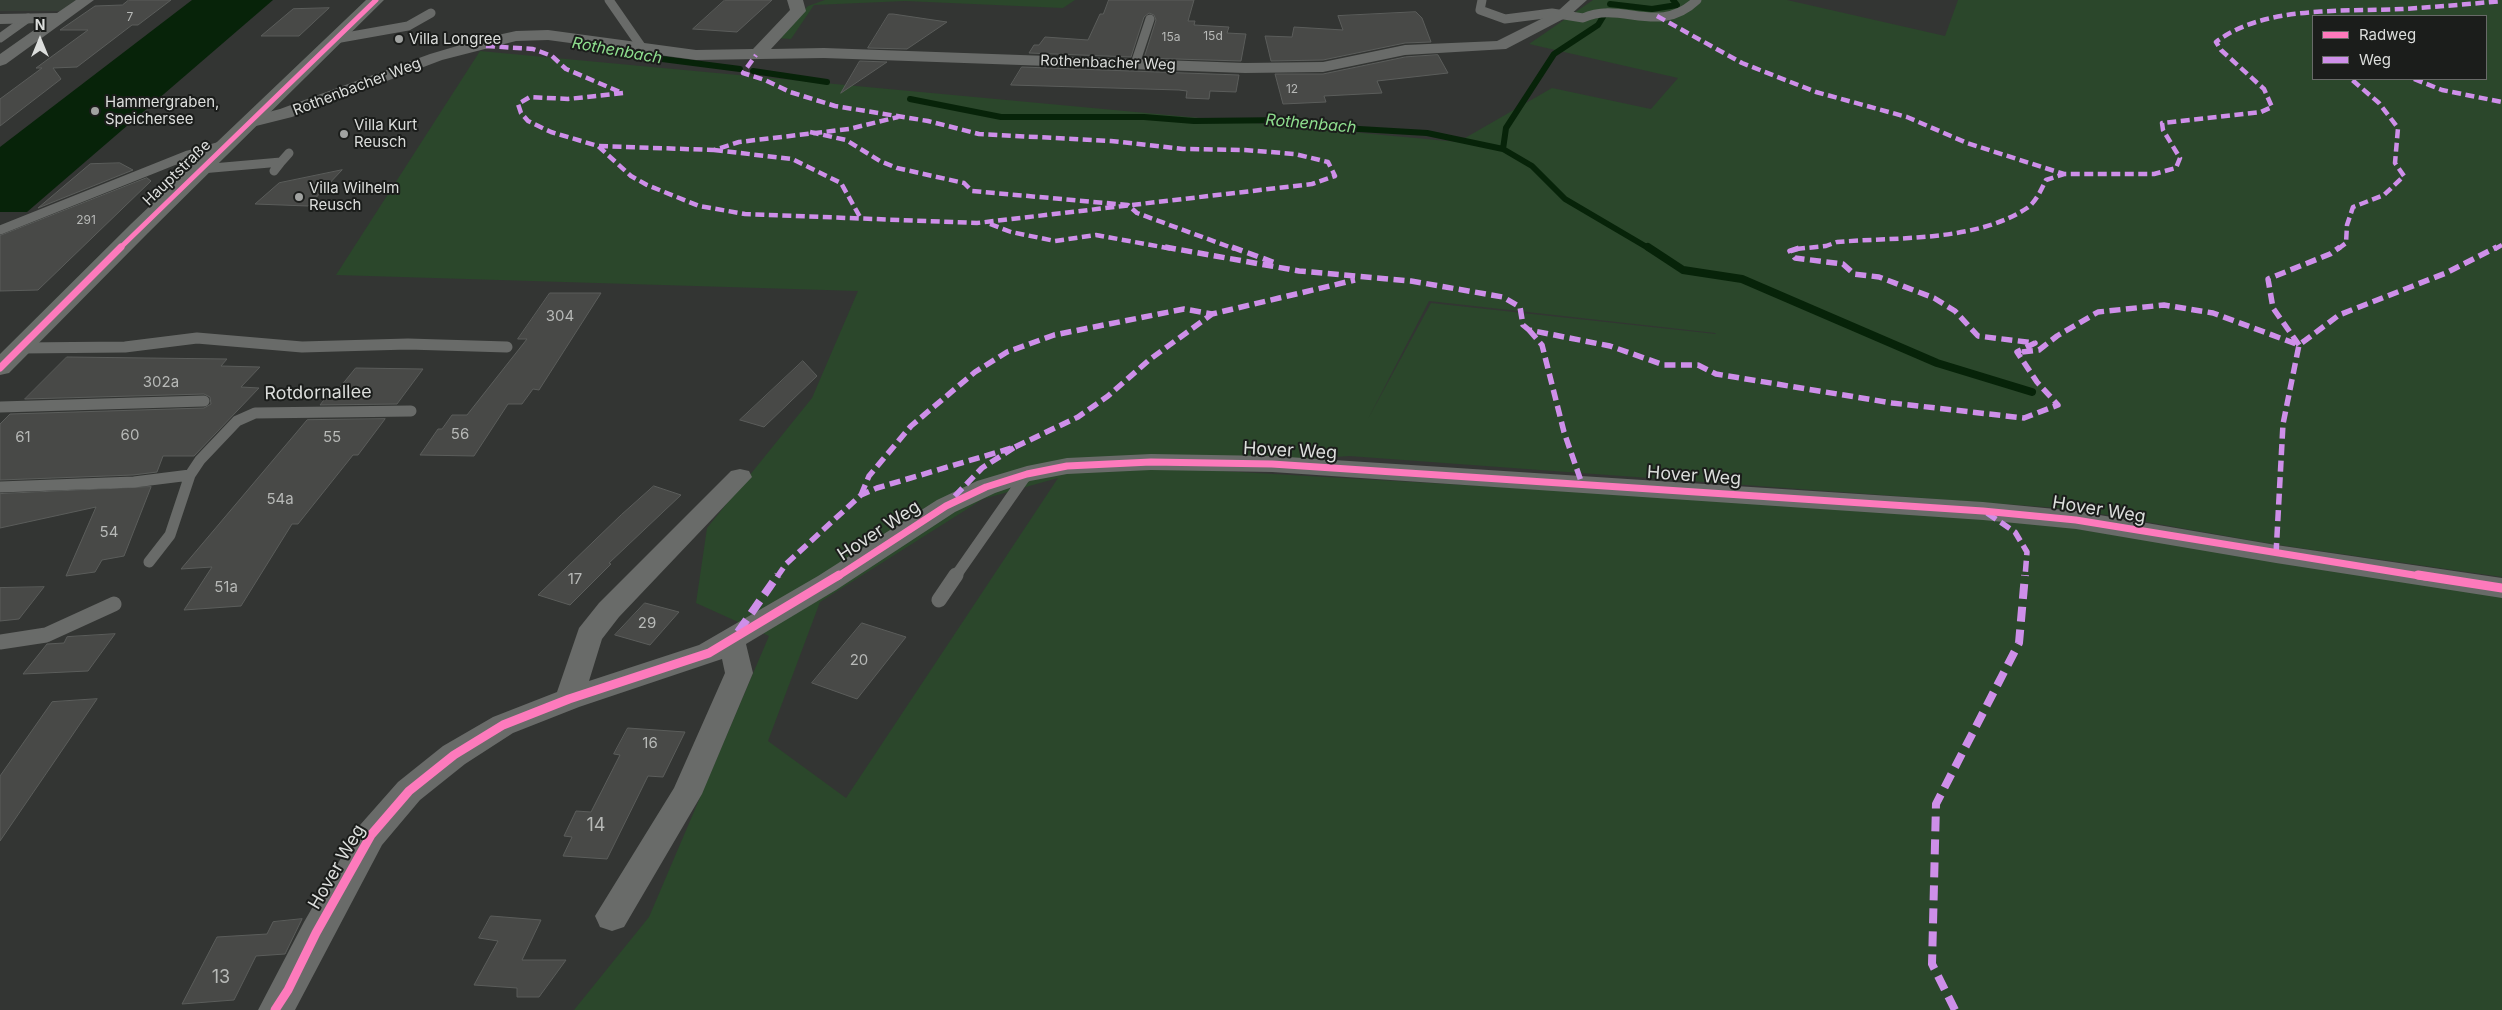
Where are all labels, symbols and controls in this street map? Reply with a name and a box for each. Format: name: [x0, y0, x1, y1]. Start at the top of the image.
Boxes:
house number: 7: [127, 10, 133, 24]
north arrow: [15, 15, 65, 65]
legend: [2312, 15, 2487, 80]
text: N: [35, 16, 45, 33]
text: Radweg: [2359, 25, 2416, 44]
house number: 15d: [1203, 29, 1223, 43]
place label: Villa Longree: [409, 30, 501, 48]
house number: 15a: [1162, 30, 1180, 44]
marker: Villa Longree: [393, 33, 405, 45]
water label: Rothenbach: [570, 34, 664, 68]
text: Weg: [2359, 50, 2391, 69]
street label: Rothenbacher Weg: [1040, 52, 1176, 74]
street label: Rothenbacher Weg: [290, 54, 424, 120]
house number: 12: [1286, 82, 1298, 96]
place label: Hammergraben, Speichersee: [105, 93, 219, 128]
marker: Hammergraben, Speichersee: [89, 105, 101, 117]
water label: Rothenbach: [1265, 110, 1357, 138]
place label: Villa Kurt Reusch: [354, 116, 417, 151]
marker: Villa Kurt Reusch: [338, 128, 350, 140]
street label: Hauptstraße: [139, 136, 215, 210]
place label: Villa Wilhelm Reusch: [309, 179, 399, 214]
marker: Villa Wilhelm Reusch: [293, 191, 305, 203]
house number: 291: [76, 213, 96, 227]
house number: 304: [546, 307, 574, 325]
house number: 302a: [143, 373, 179, 391]
street label: Rotdornallee: [264, 381, 372, 405]
house number: 56: [451, 425, 469, 443]
house number: 60: [121, 426, 139, 444]
house number: 61: [15, 428, 31, 446]
house number: 55: [323, 428, 341, 446]
street label: Hover Weg: [1242, 438, 1338, 464]
street label: Hover Weg: [1646, 462, 1742, 490]
house number: 54a: [266, 490, 294, 508]
street label: Hover Weg: [2051, 492, 2147, 528]
street label: Hover Weg: [834, 496, 924, 566]
house number: 54: [100, 523, 118, 541]
house number: 17: [568, 570, 582, 588]
house number: 51a: [214, 578, 238, 596]
house number: 29: [638, 614, 656, 632]
house number: 20: [850, 651, 868, 669]
house number: 16: [642, 734, 658, 752]
house number: 14: [587, 815, 605, 837]
street label: Hover Weg: [304, 821, 370, 913]
house number: 13: [212, 967, 230, 989]

